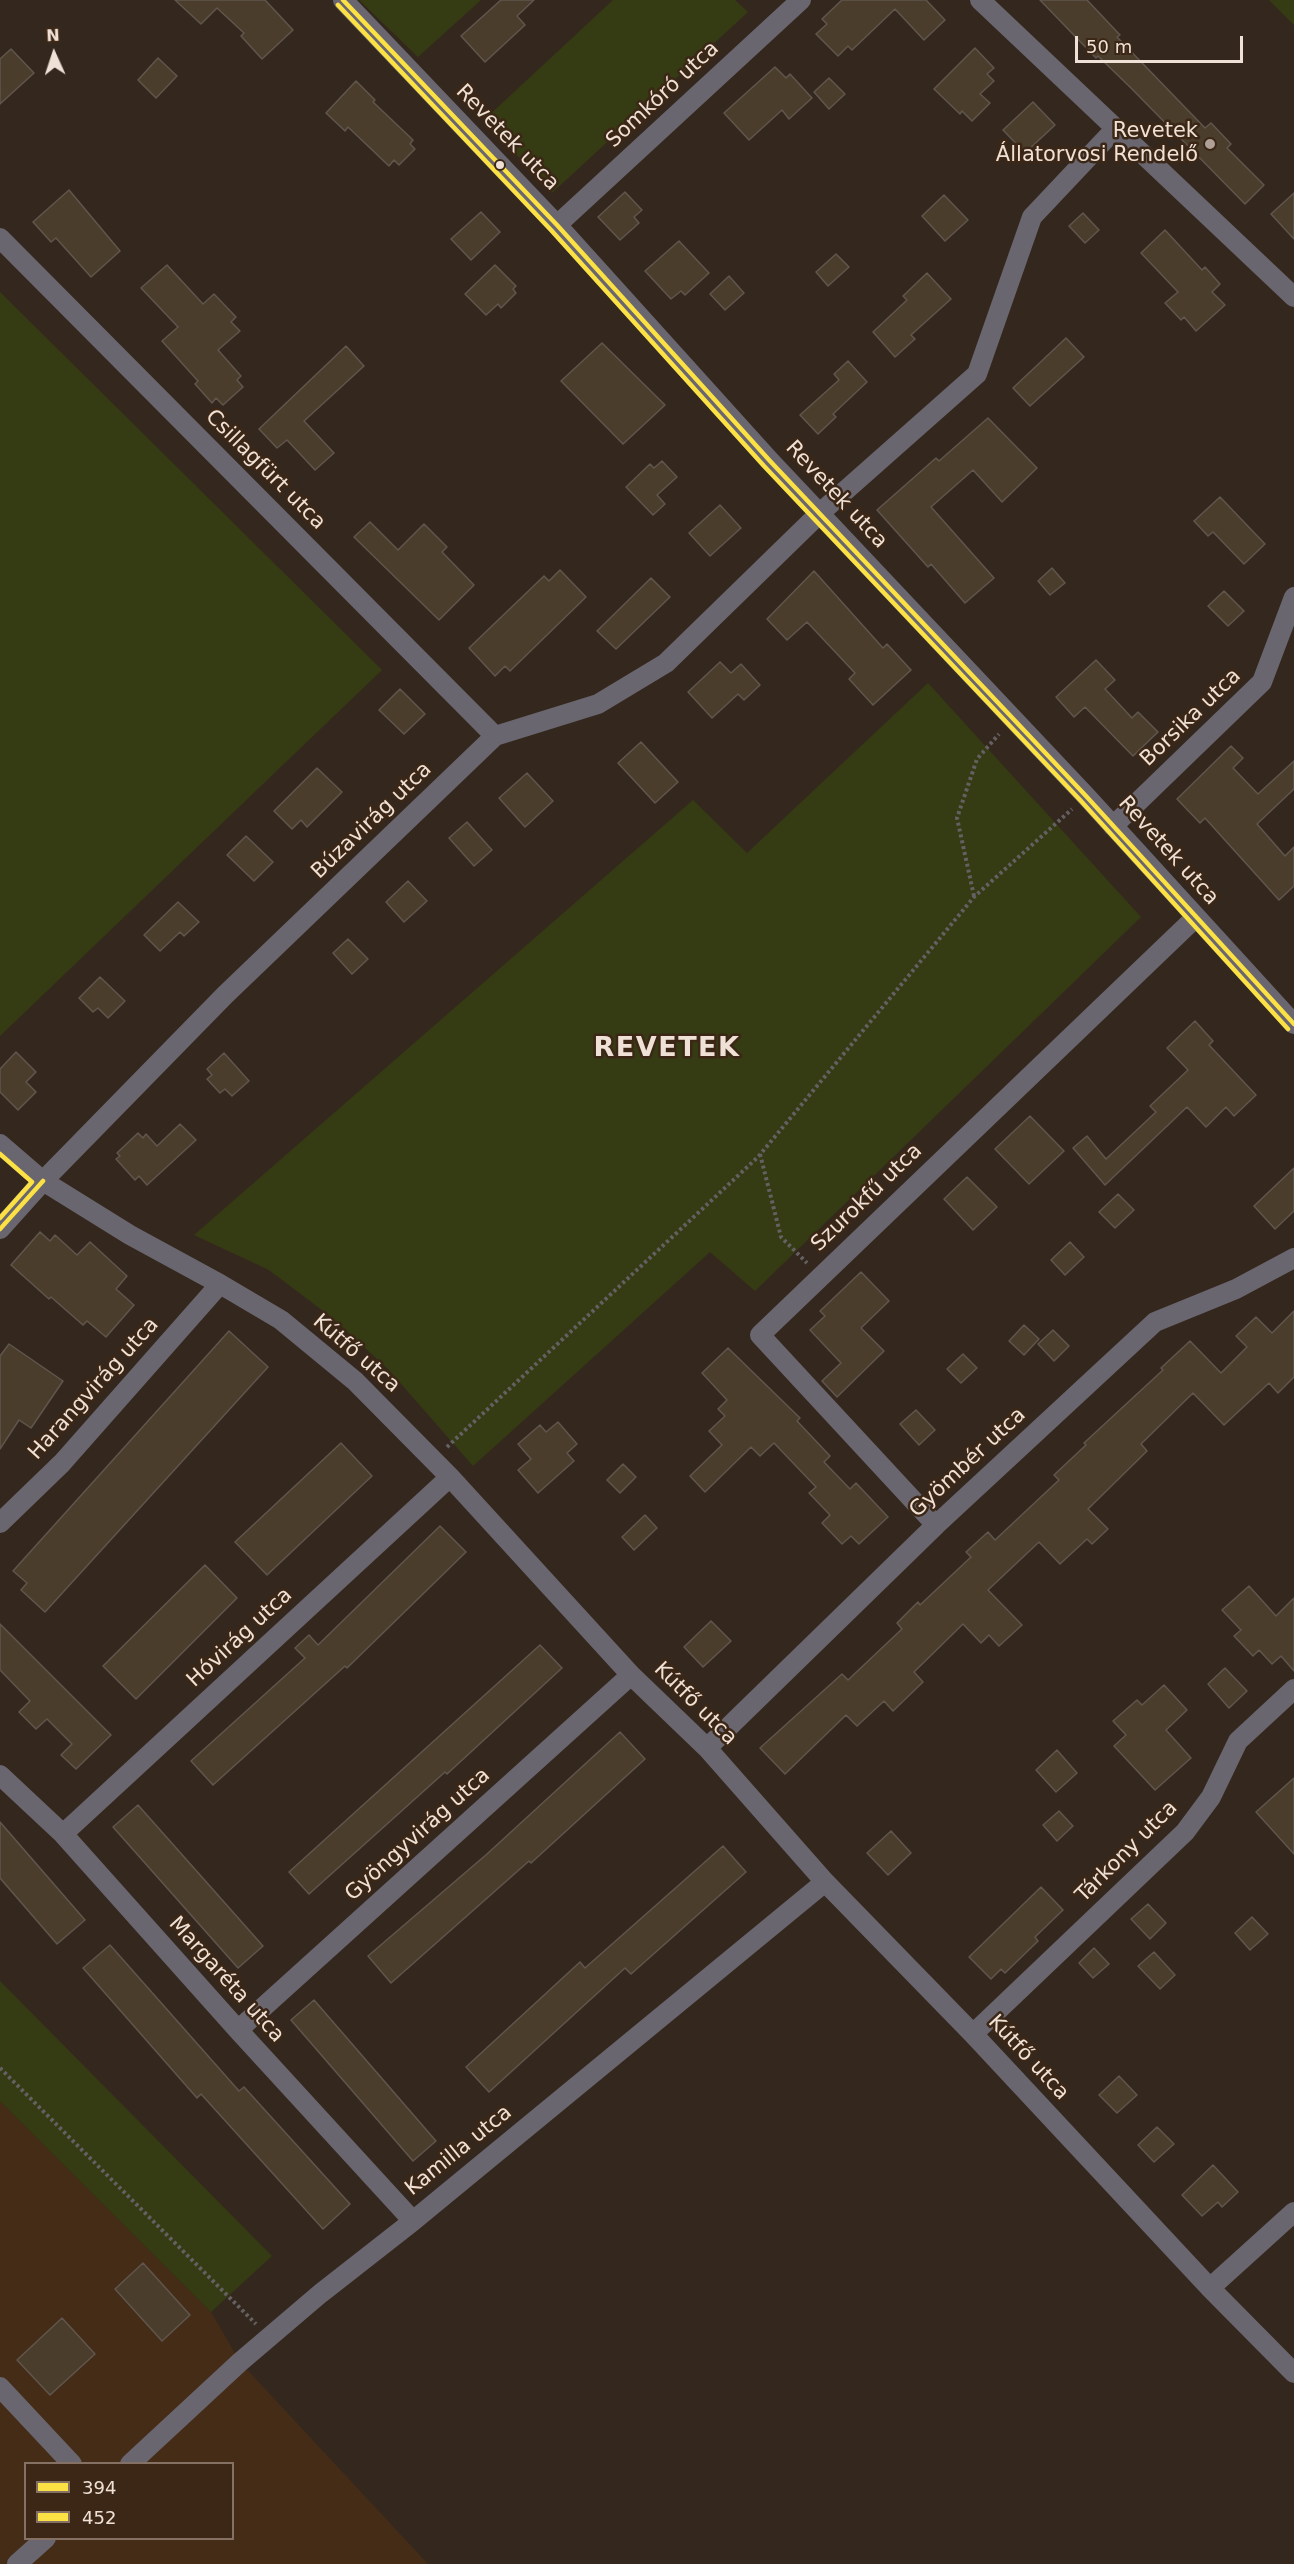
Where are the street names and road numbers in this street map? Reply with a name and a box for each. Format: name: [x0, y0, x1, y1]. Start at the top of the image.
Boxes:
street label: Somkóró utca: [602, 36, 724, 154]
street label: Revetek utca: [450, 80, 564, 196]
street label: Csillagfürt utca: [200, 405, 330, 535]
street label: Revetek utca: [780, 436, 892, 554]
street label: Borsika utca: [1136, 664, 1246, 772]
street label: Búzavirág utca: [307, 757, 437, 885]
street label: Revetek utca: [1113, 791, 1223, 911]
street label: Szurokfű utca: [806, 1139, 928, 1257]
street label: Kútfő utca: [307, 1309, 405, 1399]
street label: Harangvirág utca: [24, 1313, 164, 1465]
street label: Gyömbér utca: [905, 1403, 1031, 1523]
street label: Hóvirág utca: [182, 1583, 298, 1693]
street label: Kútfő utca: [648, 1657, 742, 1751]
street label: Gyöngyvirág utca: [340, 1763, 496, 1907]
street label: Tárkony utca: [1071, 1796, 1183, 1908]
street label: Margaréta utca: [163, 1912, 289, 2048]
street label: Kútfő utca: [982, 2010, 1074, 2106]
street label: Kamilla utca: [401, 2100, 517, 2202]

